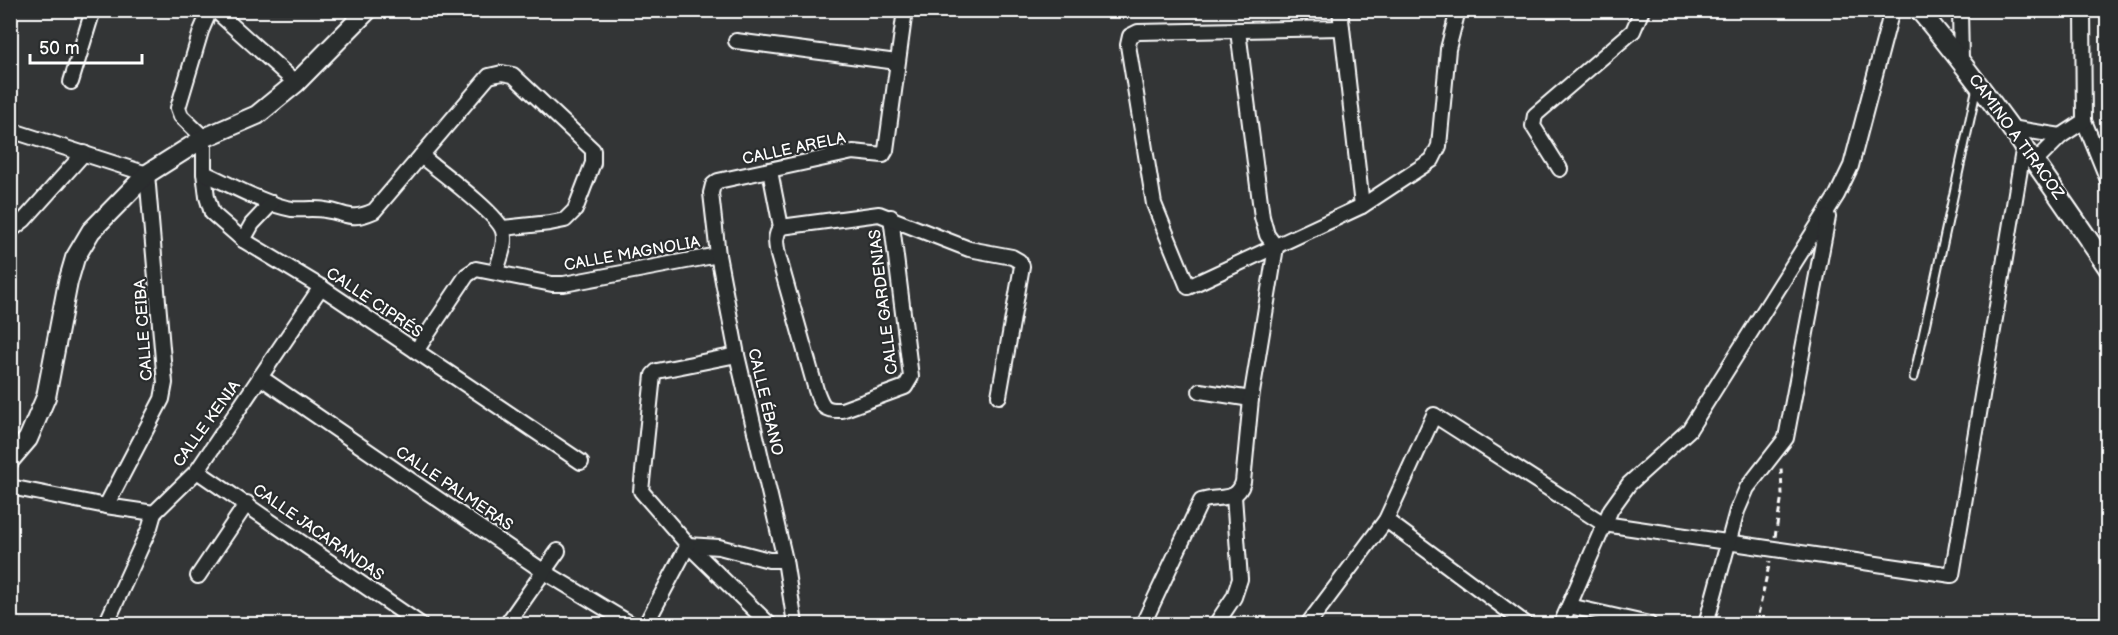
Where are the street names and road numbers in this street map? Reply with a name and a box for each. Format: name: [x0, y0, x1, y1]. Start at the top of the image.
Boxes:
street label: CAMINO A TIRACOZ: [1964, 71, 2068, 203]
street label: CALLE ARELA: [741, 129, 848, 169]
street label: CALLE GARDENIAS: [866, 228, 902, 376]
street label: CALLE MAGNOLIA: [563, 233, 702, 275]
street label: CALLE CIPRÉS: [322, 262, 427, 342]
street label: CALLE CEIBA: [131, 278, 157, 382]
street label: CALLE ÉBANO: [743, 346, 789, 458]
street label: CALLE KENIA: [169, 377, 245, 471]
street label: CALLE PALMERAS: [392, 443, 516, 535]
street label: CALLE JACARANDAS: [249, 481, 387, 585]

